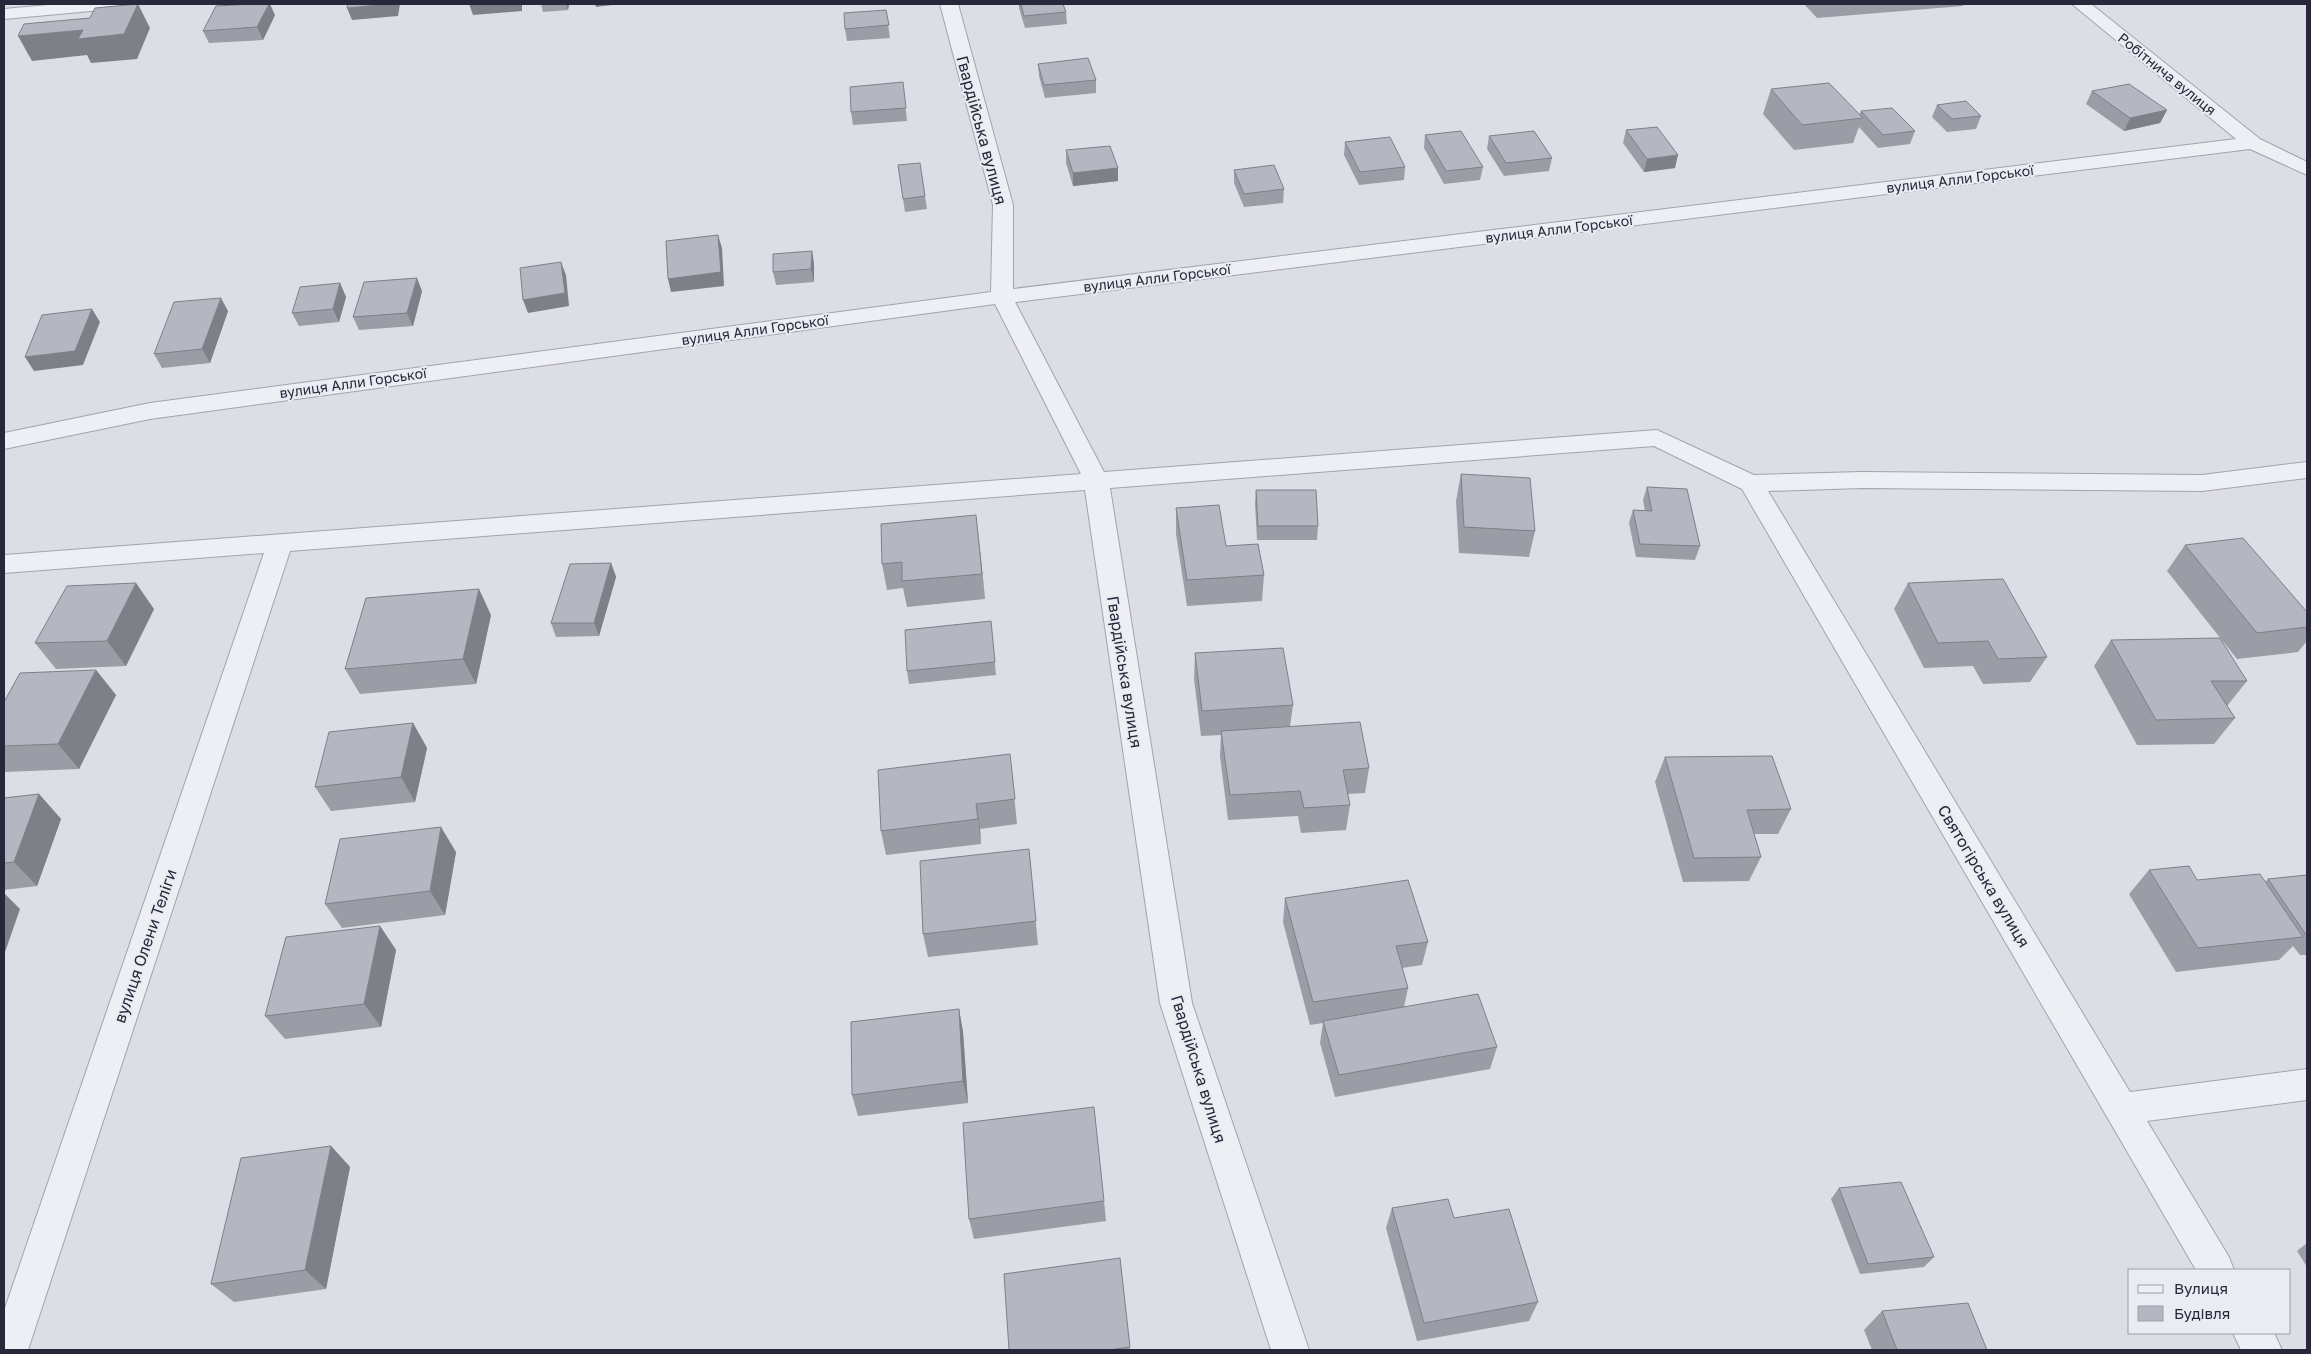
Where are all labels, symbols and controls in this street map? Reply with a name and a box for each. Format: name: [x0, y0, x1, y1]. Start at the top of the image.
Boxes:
street label: Робітнича вулиця: [2115, 29, 2220, 118]
street label: Гвардійська вулиця: [952, 53, 1012, 207]
street label: вулиця Алли Горської: [1885, 161, 2036, 196]
street label: вулиця Алли Горської: [1484, 211, 1635, 246]
street label: вулиця Алли Горської: [1082, 260, 1233, 295]
street label: вулиця Алли Горської: [680, 311, 831, 348]
street label: вулиця Алли Горської: [278, 364, 429, 401]
street label: Гвардійська вулиця: [1103, 595, 1147, 749]
street label: Святогірська вулиця: [1934, 801, 2034, 951]
street label: вулиця Олени Теліги: [109, 866, 181, 1026]
street label: Гвардійська вулиця: [1167, 993, 1231, 1145]
legend: [2128, 1269, 2291, 1334]
text: Вулиця: [2174, 1279, 2228, 1297]
text: Будівля: [2174, 1304, 2230, 1322]

